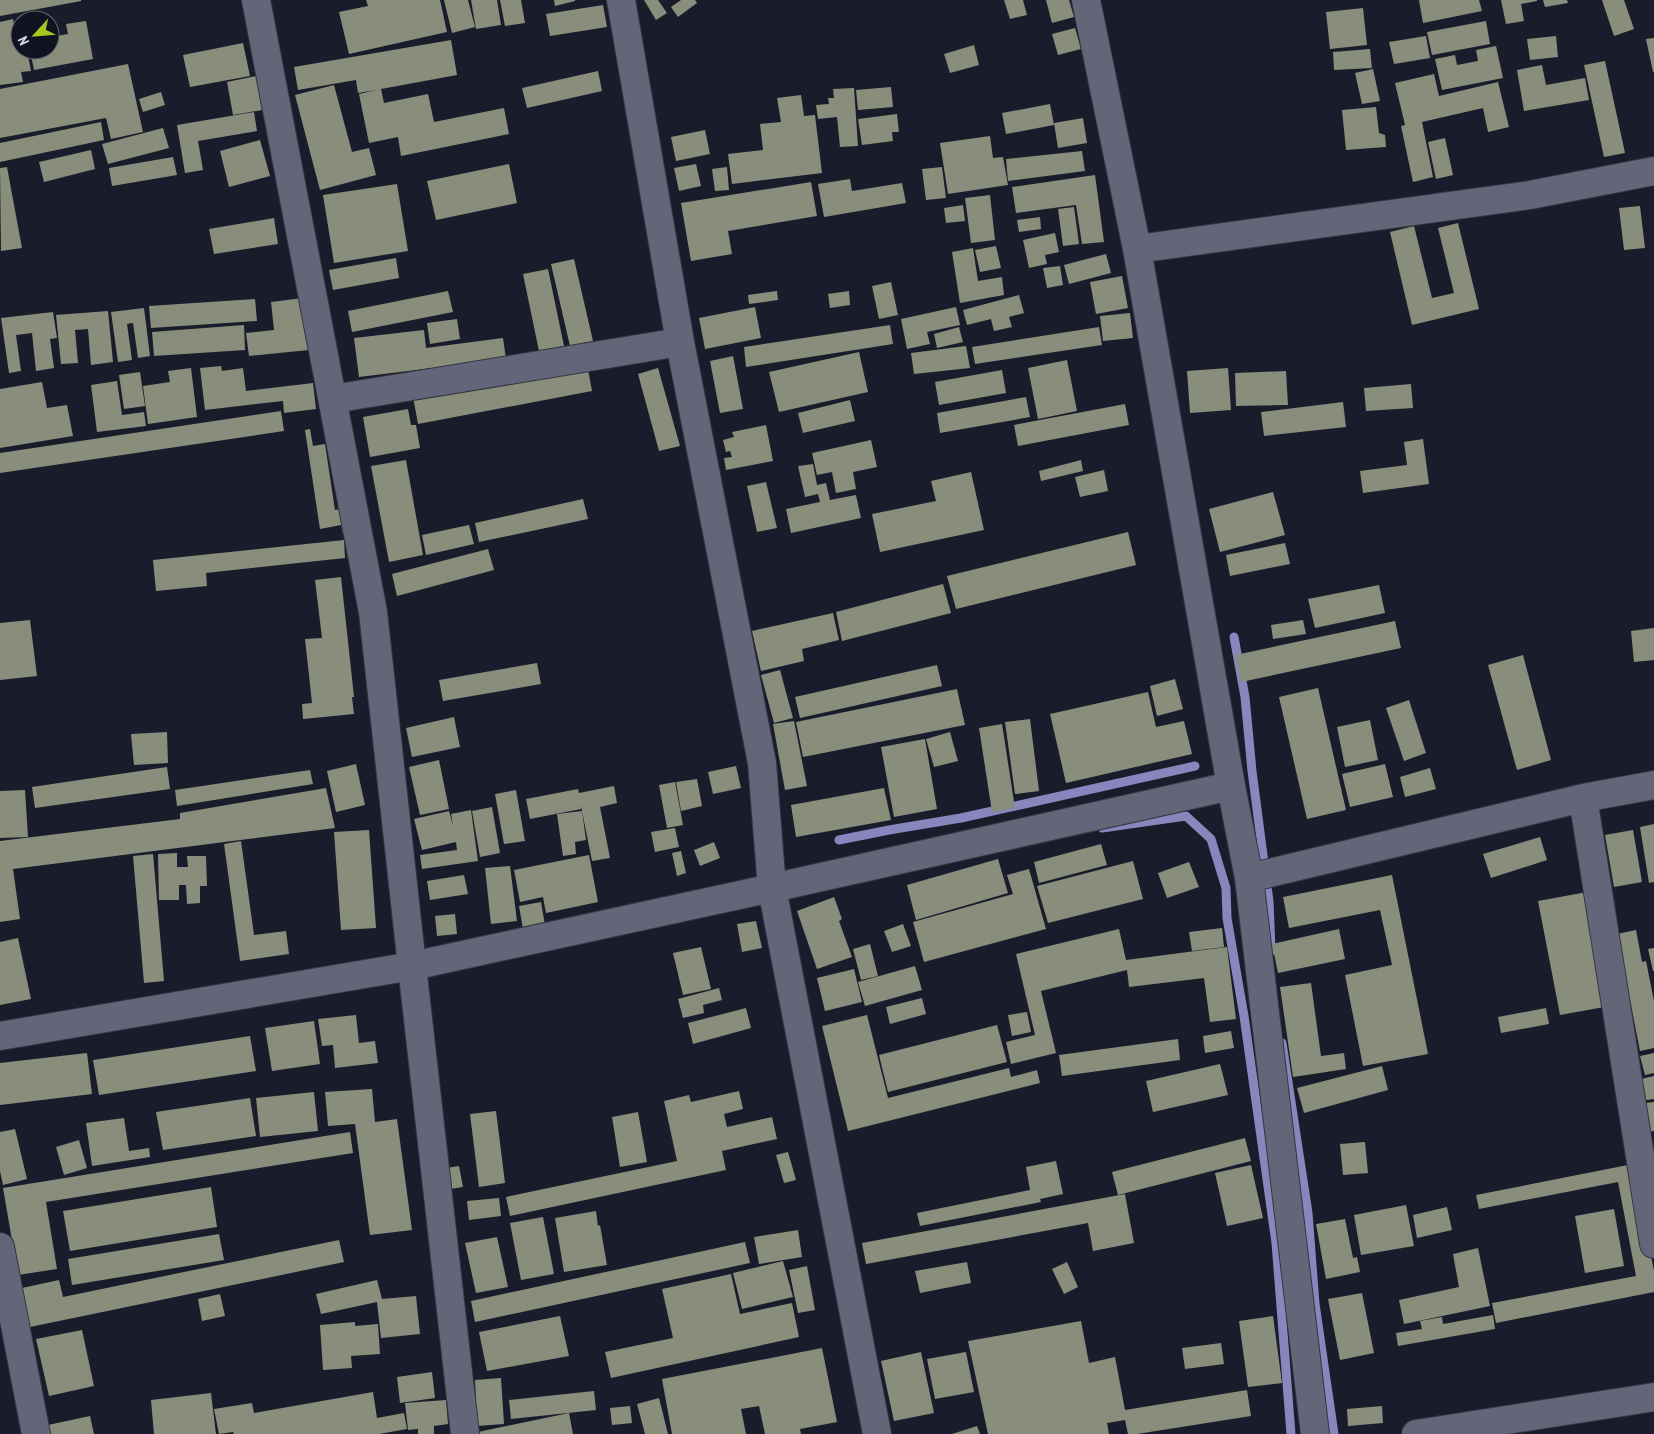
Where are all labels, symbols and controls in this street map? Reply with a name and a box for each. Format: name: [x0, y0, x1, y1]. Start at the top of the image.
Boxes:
north arrow: [10, 10, 60, 60]
text: N: [14, 33, 33, 48]

